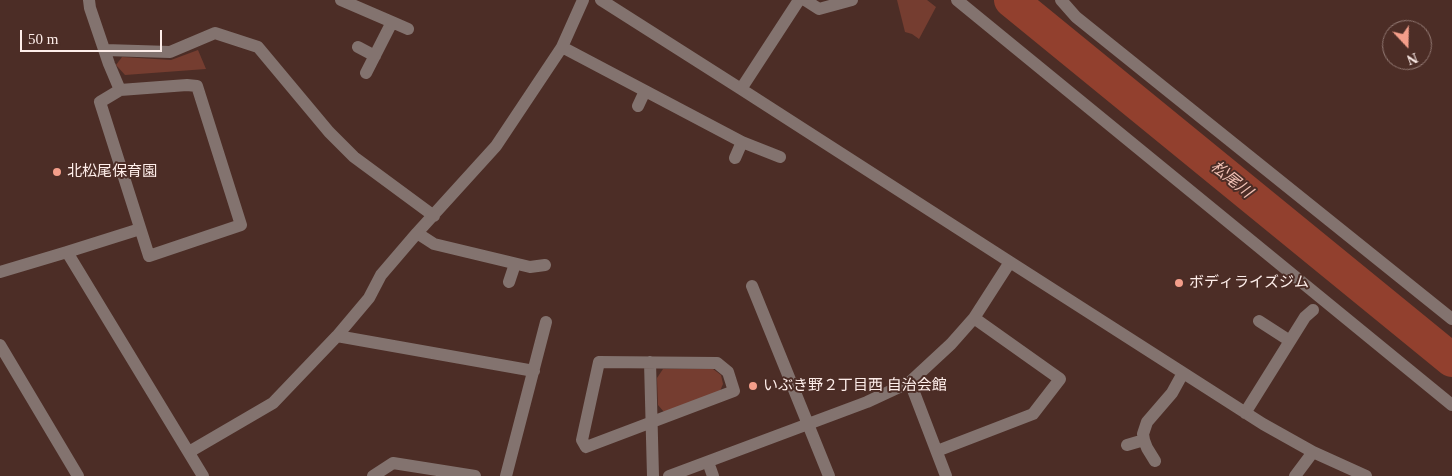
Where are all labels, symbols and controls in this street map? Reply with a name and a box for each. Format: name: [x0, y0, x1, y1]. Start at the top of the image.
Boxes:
scale bar: [22, 20, 165, 52]
north arrow: [1382, 20, 1432, 70]
text: 50 m: [28, 31, 58, 47]
text: N: [1405, 50, 1420, 67]
water label: 松尾川: [1206, 157, 1256, 203]
place label: 北松尾保育園: [67, 163, 157, 181]
marker: 北松尾保育園: [51, 166, 63, 178]
place label: ボディライズジム: [1189, 274, 1309, 292]
marker: ボディライズジム: [1173, 277, 1185, 289]
place label: いぶき野２丁目西 自治会館: [763, 377, 947, 395]
marker: いぶき野２丁目西 自治会館: [747, 380, 759, 392]

